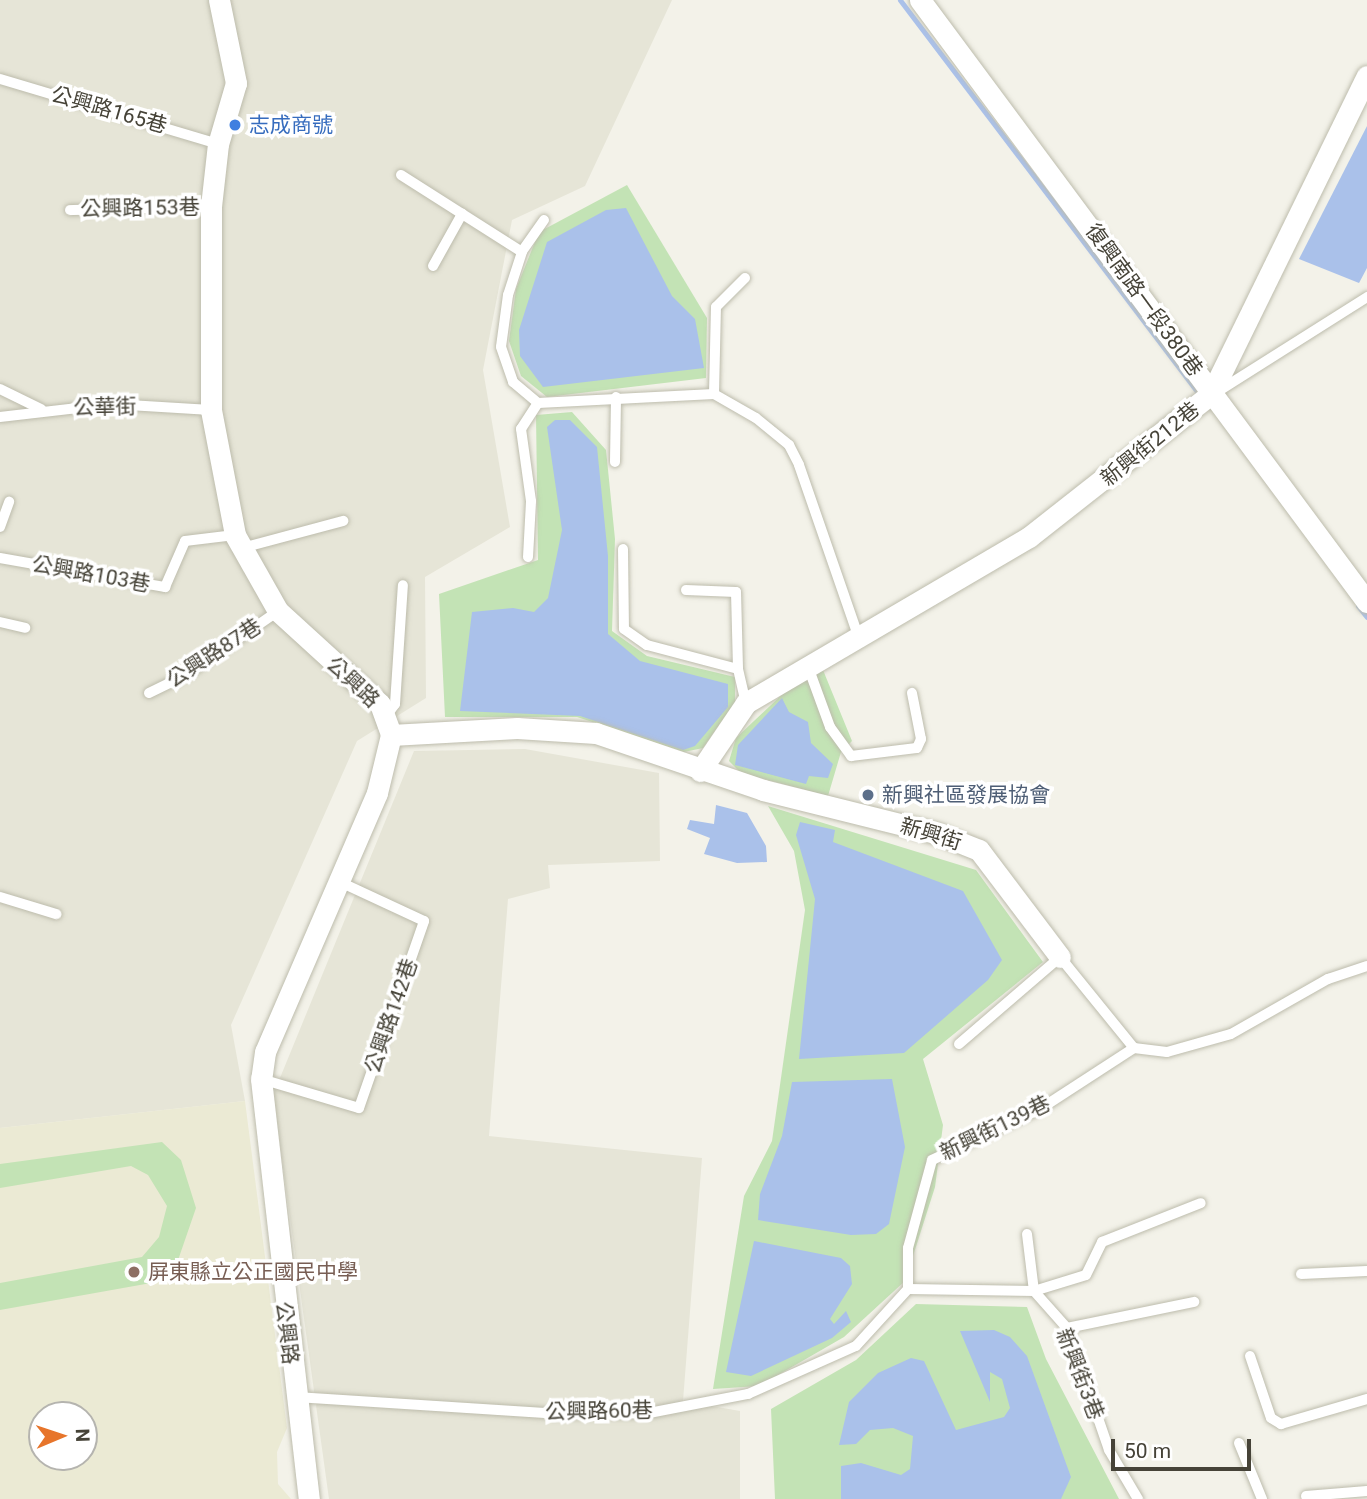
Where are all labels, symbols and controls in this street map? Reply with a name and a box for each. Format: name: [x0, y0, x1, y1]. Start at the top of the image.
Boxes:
street label: 公興路165巷: [48, 81, 170, 139]
place label: 志成商號: [249, 112, 333, 138]
marker: 志成商號: [227, 117, 243, 133]
street label: 公興路153巷: [80, 194, 200, 222]
street label: 復興南路一段380巷: [1080, 219, 1208, 381]
street label: 公華街: [73, 394, 137, 420]
street label: 新興街212巷: [1096, 397, 1204, 491]
street label: 公興路103巷: [30, 551, 152, 597]
street label: 公興路87巷: [162, 613, 266, 693]
street label: 公興路: [321, 651, 385, 713]
place label: 新興社區發展協會: [882, 782, 1050, 808]
marker: 新興社區發展協會: [860, 787, 876, 803]
street label: 新興街: [897, 813, 965, 855]
street label: 公興路142巷: [360, 955, 422, 1077]
street label: 新興街139巷: [936, 1091, 1054, 1165]
place label: 屏東縣立公正國民中學: [148, 1259, 358, 1285]
marker: 屏東縣立公正國民中學: [126, 1264, 142, 1280]
street label: 公興路: [271, 1300, 303, 1366]
street label: 新興街3巷: [1051, 1325, 1109, 1423]
street label: 公興路60巷: [545, 1397, 653, 1425]
north arrow: [28, 1401, 98, 1471]
scale bar: [1115, 1426, 1255, 1470]
text: N: [71, 1428, 94, 1442]
text: 50 m: [1124, 1439, 1171, 1463]

